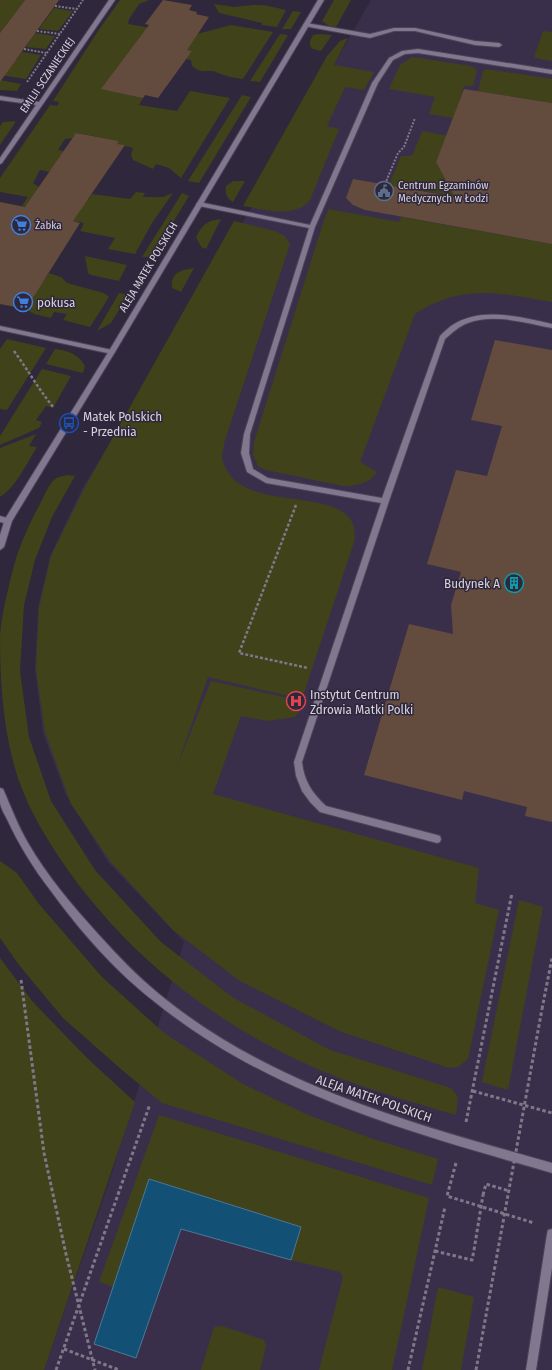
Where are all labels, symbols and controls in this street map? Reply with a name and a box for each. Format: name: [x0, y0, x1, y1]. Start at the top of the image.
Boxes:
street label: EMILII SCZANIECKIEJ: [17, 35, 77, 115]
place label: Centrum Egzaminów Medycznych w Łodzi: [398, 179, 489, 205]
public building icon: Centrum Egzaminów Medycznych w Łodzi: [373, 180, 395, 202]
supermarket icon: Żabka: [10, 214, 32, 236]
place label: Żabka: [35, 218, 62, 232]
street label: ALEJA MATEK POLSKICH: [116, 220, 180, 315]
supermarket icon: pokusa: [12, 291, 34, 313]
place label: pokusa: [37, 295, 75, 310]
place label: Matek Polskich - Przednia: [83, 409, 162, 439]
bus stop icon: Matek Polskich - Przednia: [58, 412, 80, 434]
building icon: Budynek A: [503, 572, 525, 594]
place label: Budynek A: [444, 576, 500, 591]
place label: Instytut Centrum Zdrowia Matki Polki: [310, 687, 413, 717]
hospital icon: Instytut Centrum Zdrowia Matki Polki: [285, 690, 307, 712]
street label: ALEJA MATEK POLSKICH: [314, 1072, 434, 1125]

